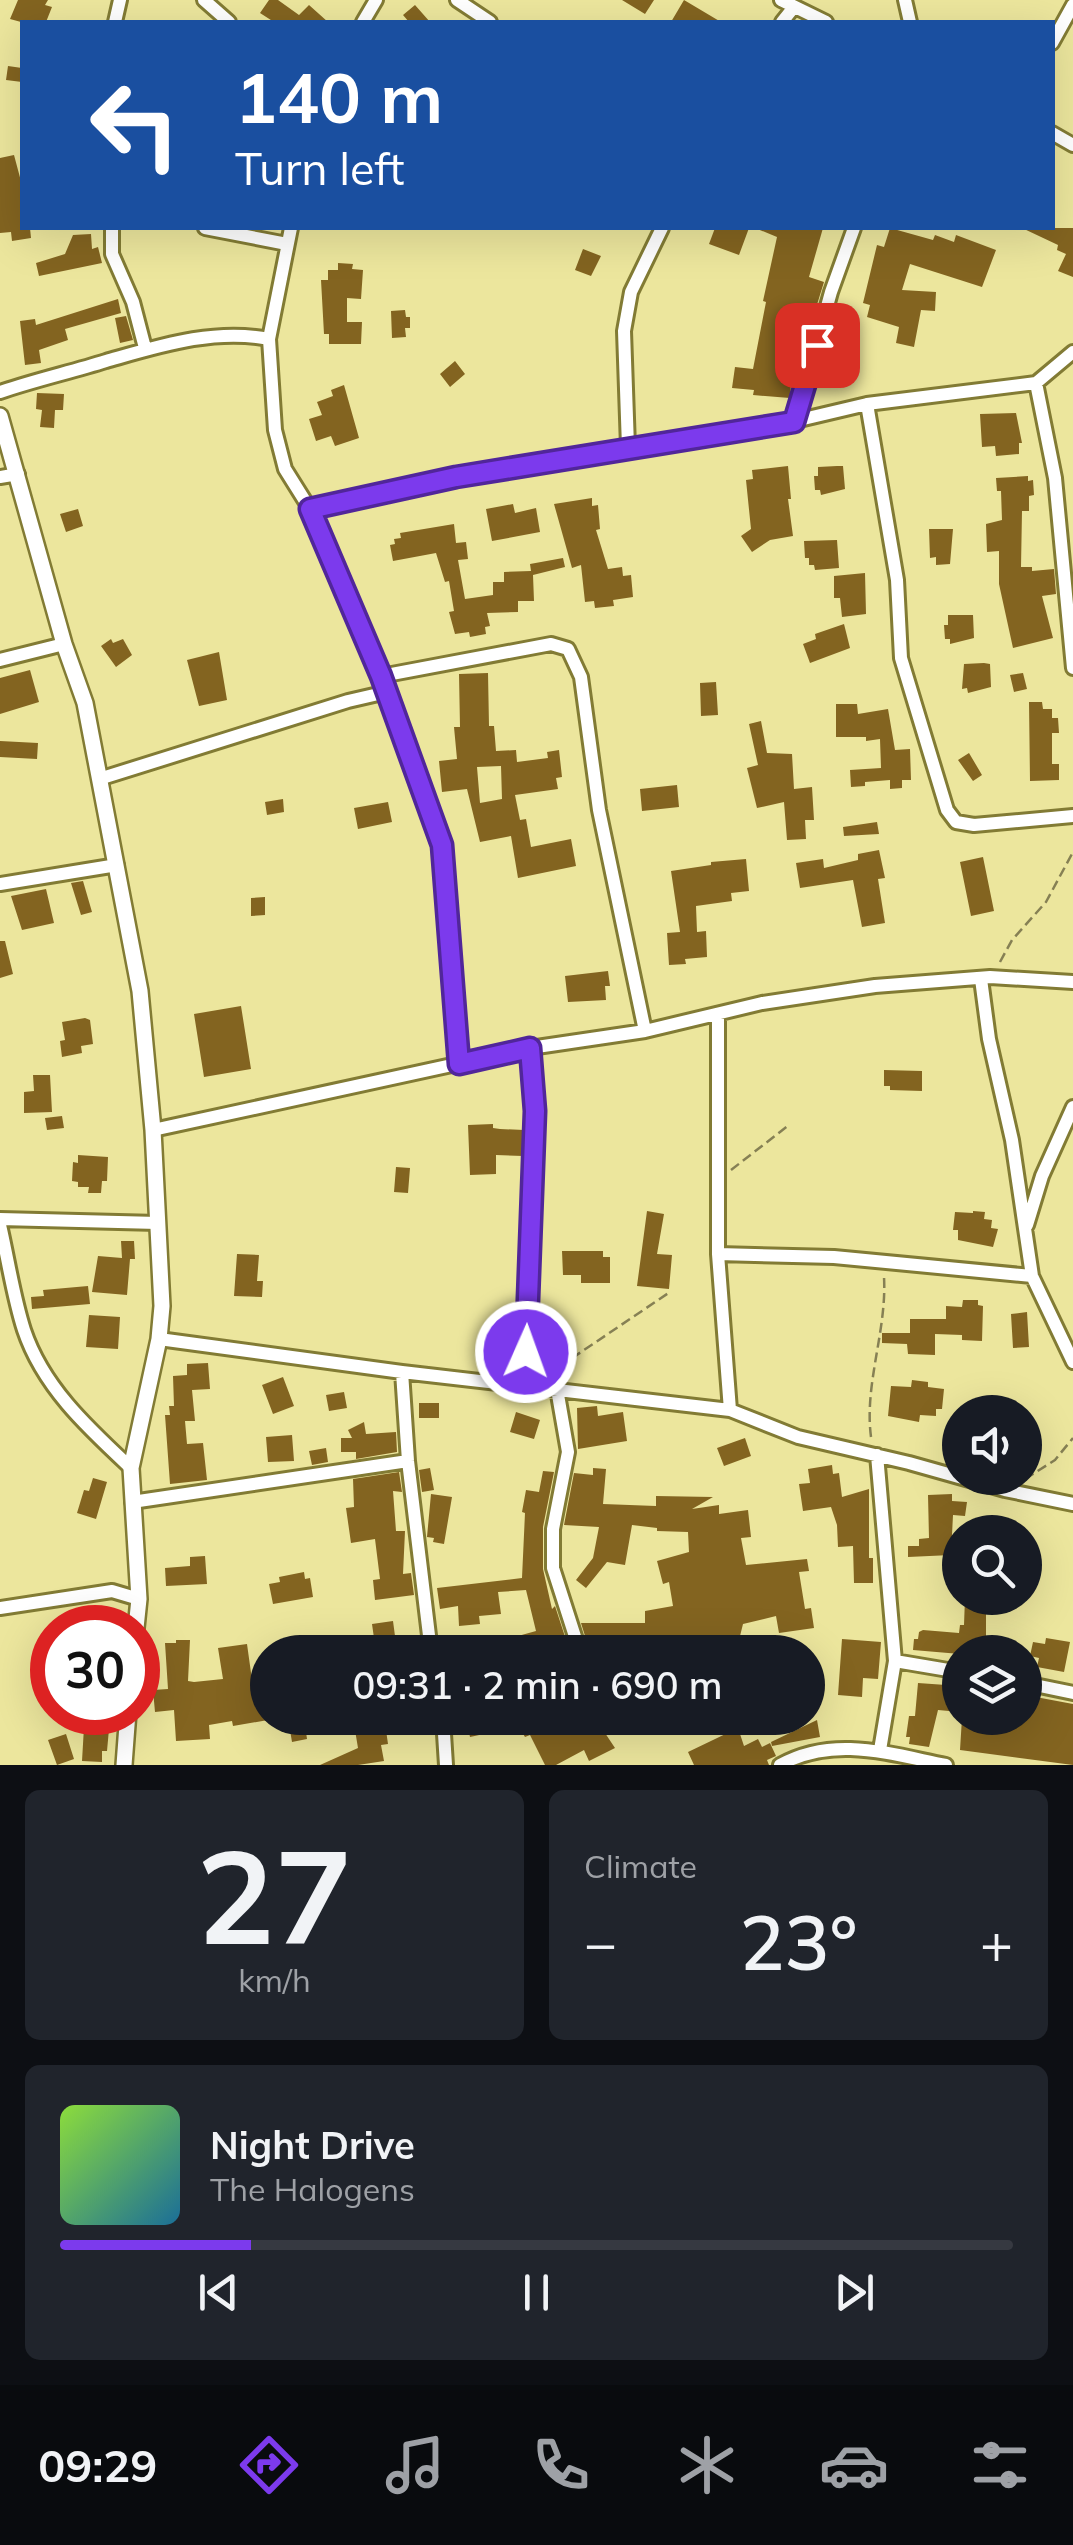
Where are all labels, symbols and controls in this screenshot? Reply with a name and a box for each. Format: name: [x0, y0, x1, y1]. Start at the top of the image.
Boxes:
text: 140 m: [235, 53, 443, 141]
icon: left: [70, 60, 200, 190]
text: Turn left: [235, 140, 404, 196]
pin: [775, 303, 860, 388]
icon: arrive: [790, 318, 845, 373]
position arrow: [474, 1300, 578, 1404]
map controls: [942, 1395, 1042, 1735]
button: sound: [942, 1395, 1042, 1495]
button: search: [942, 1515, 1042, 1615]
speed limit sign: 30: [30, 1605, 160, 1735]
button: layers: [942, 1635, 1042, 1735]
text: 09:31 · 2 min · 690 m: [352, 1661, 723, 1709]
text: 27: [196, 1813, 353, 1977]
text: Climate: [584, 1846, 697, 1886]
text: 23°: [739, 1895, 858, 1989]
text: −: [584, 1908, 617, 1977]
text: +: [980, 1908, 1013, 1977]
text: km/h: [238, 1960, 311, 2000]
text: Night Drive: [210, 2121, 415, 2169]
text: The Halogens: [210, 2169, 415, 2209]
icon: previous: [191, 2265, 246, 2320]
icon: pause: [509, 2265, 564, 2320]
icon: next: [827, 2265, 882, 2320]
icon: directions: [234, 2430, 304, 2500]
icon: music: [380, 2430, 450, 2500]
icon: phone: [526, 2430, 596, 2500]
icon: climate: [672, 2430, 742, 2500]
icon: car: [819, 2430, 889, 2500]
icon: filters: [965, 2430, 1035, 2500]
text: 09:29: [38, 2437, 157, 2493]

